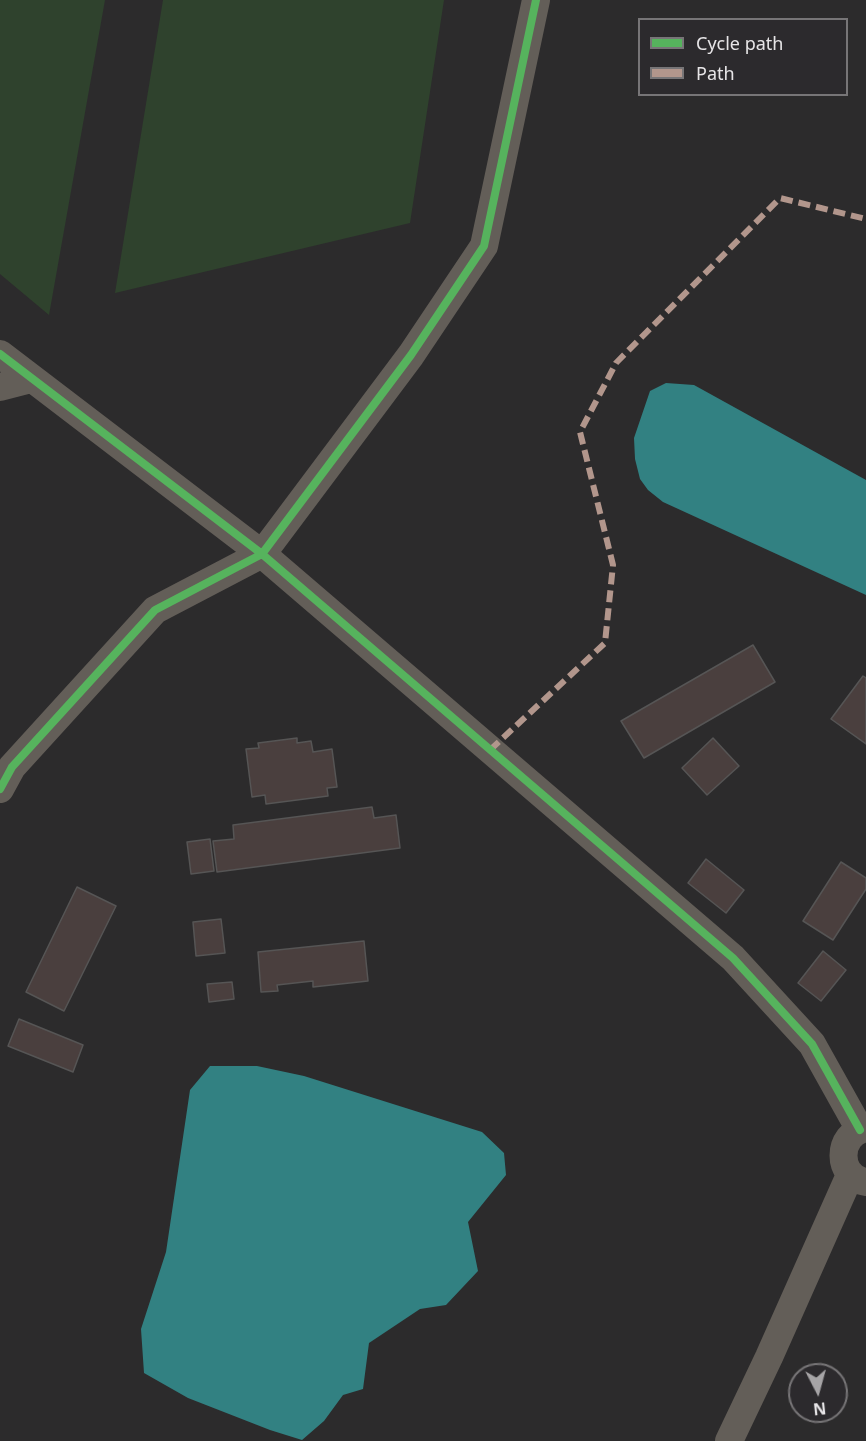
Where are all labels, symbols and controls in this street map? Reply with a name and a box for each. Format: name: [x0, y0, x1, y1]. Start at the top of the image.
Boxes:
legend: [638, 18, 848, 96]
text: Cycle path: [696, 31, 783, 55]
text: Path: [696, 61, 735, 85]
north arrow: [788, 1363, 848, 1423]
text: N: [812, 1397, 827, 1421]

